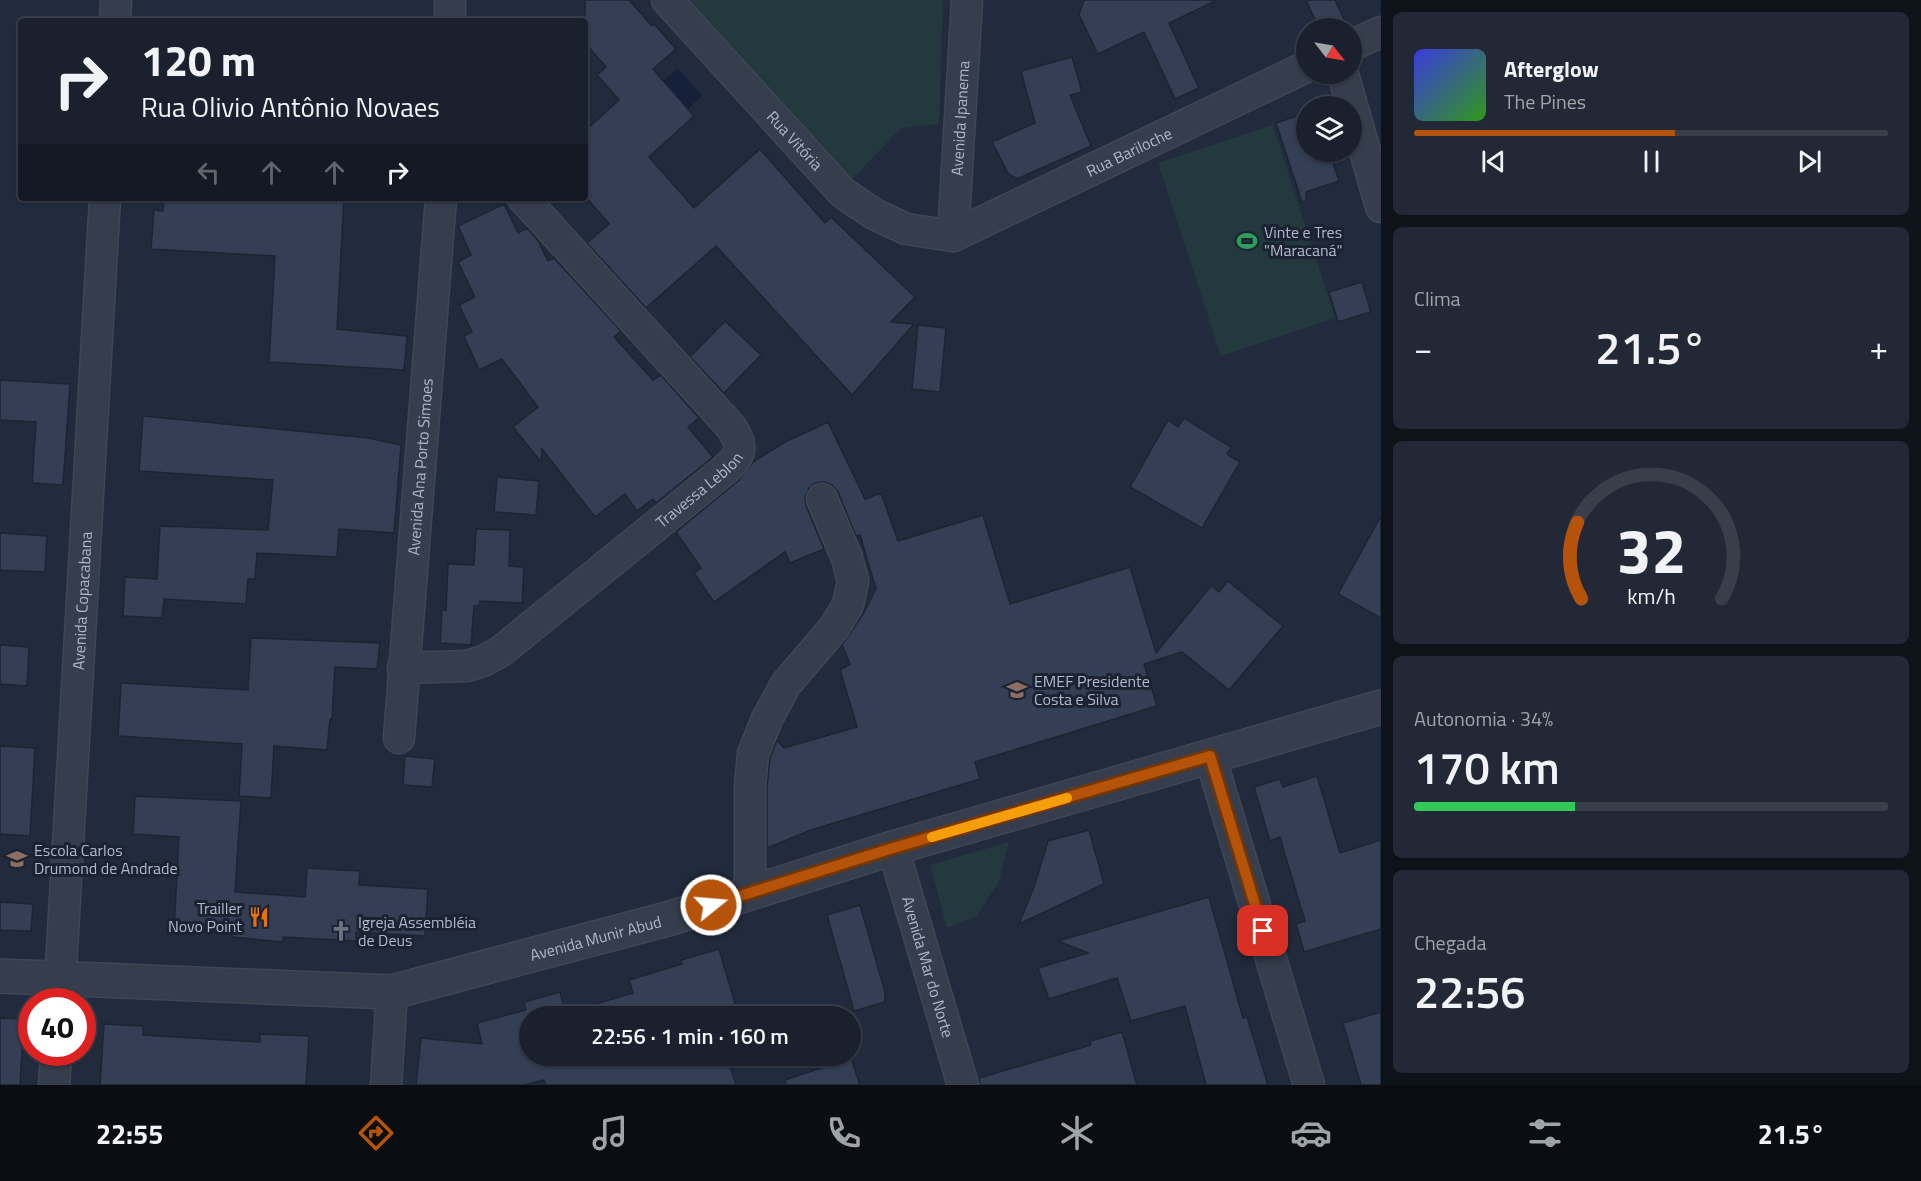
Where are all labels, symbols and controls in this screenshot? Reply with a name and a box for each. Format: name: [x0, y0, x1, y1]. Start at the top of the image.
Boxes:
north arrow: [1296, 18, 1362, 84]
map controls: [1296, 18, 1362, 162]
text: 120 m: [141, 28, 256, 92]
icon: right: [42, 42, 120, 120]
text: Afterglow: [1504, 52, 1599, 86]
street label: Avenida Ipanema: [945, 60, 975, 177]
text: Rua Olivio Antônio Novaes: [141, 86, 440, 127]
text: The Pines: [1504, 86, 1586, 117]
button: layers: [1296, 96, 1362, 162]
street label: Rua Vitória: [761, 105, 829, 176]
street label: Rua Bariloche: [1082, 121, 1176, 183]
icon: previous: [1477, 145, 1510, 178]
icon: pause: [1635, 145, 1668, 178]
icon: next: [1793, 145, 1826, 178]
icon: left: [192, 156, 225, 189]
icon: ahead: [255, 156, 288, 189]
icon: ahead: [318, 156, 351, 189]
icon: right: [381, 156, 414, 189]
place label: Vinte e Tres "Maracaná": [1264, 220, 1342, 262]
sports icon: Vinte e Tres "Maracaná": [1235, 229, 1259, 253]
text: Clima: [1414, 283, 1461, 314]
text: 21.5°: [1595, 313, 1707, 381]
text: −: [1414, 323, 1432, 373]
text: +: [1870, 323, 1888, 373]
street label: Avenida Ana Porto Simoes: [401, 377, 439, 556]
street label: Travessa Leblon: [650, 447, 749, 533]
text: 32: [1616, 503, 1686, 598]
street label: Avenida Copacabana: [66, 531, 98, 671]
text: km/h: [1627, 581, 1675, 613]
place label: EMEF Presidente Costa e Silva: [1034, 669, 1150, 711]
school or university icon: EMEF Presidente Costa e Silva: [1005, 678, 1029, 702]
text: Autonomia · 34%: [1414, 703, 1553, 734]
text: 170 km: [1414, 733, 1560, 801]
place label: Escola Carlos Drumond de Andrade: [34, 838, 178, 880]
school or university icon: Escola Carlos Drumond de Andrade: [5, 847, 29, 871]
position arrow: [679, 873, 743, 937]
street label: Avenida Mar do Norte: [896, 893, 960, 1041]
place label: Trailler Novo Point: [168, 896, 242, 938]
restaurant icon: Trailler Novo Point: [247, 905, 271, 929]
pin: [1237, 905, 1288, 956]
street label: Avenida Munir Abud: [527, 909, 664, 967]
place label: Igreja Assembléia de Deus: [358, 910, 476, 952]
icon: arrive: [1246, 914, 1279, 947]
church icon: Igreja Assembléia de Deus: [329, 919, 353, 943]
text: Chegada: [1414, 927, 1487, 958]
text: 22:56: [1414, 957, 1526, 1025]
speed limit sign: 40: [18, 988, 96, 1066]
text: 22:56 · 1 min · 160 m: [591, 1019, 789, 1053]
icon: directions: [355, 1112, 397, 1154]
icon: music: [589, 1112, 631, 1154]
icon: phone: [823, 1112, 865, 1154]
icon: climate: [1056, 1112, 1098, 1154]
icon: car: [1290, 1112, 1332, 1154]
icon: filters: [1524, 1112, 1566, 1154]
text: 22:55: [96, 1113, 163, 1154]
text: 21.5°: [1758, 1113, 1825, 1154]

